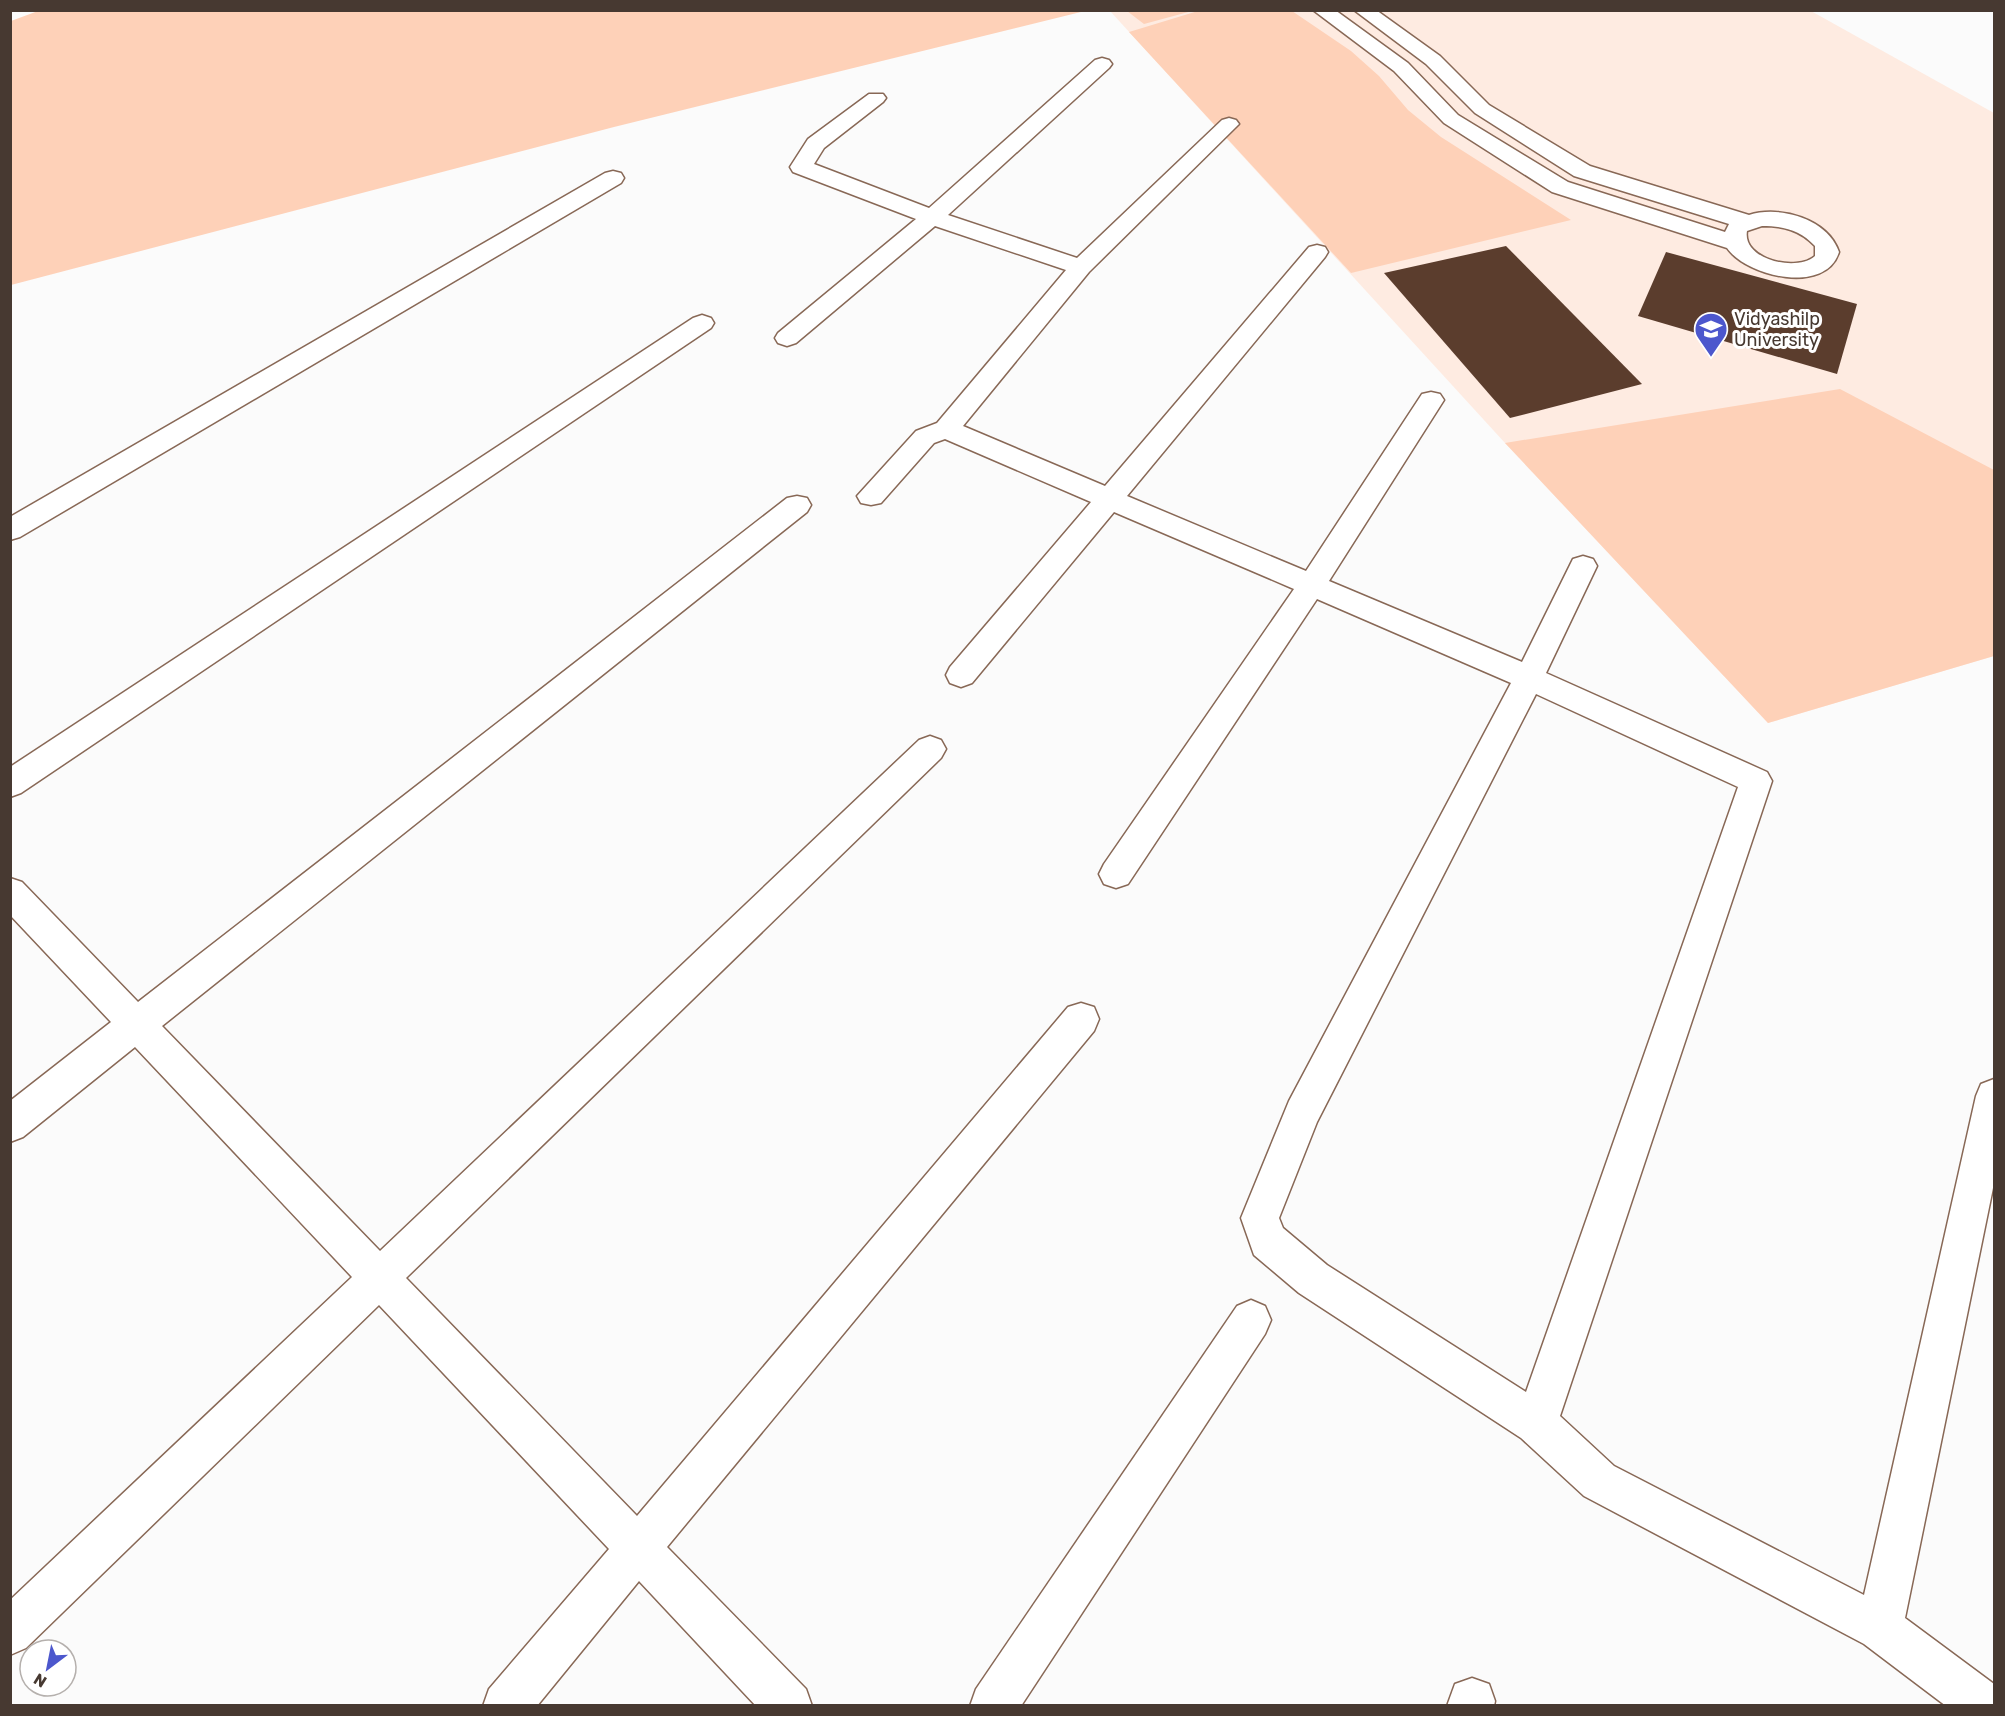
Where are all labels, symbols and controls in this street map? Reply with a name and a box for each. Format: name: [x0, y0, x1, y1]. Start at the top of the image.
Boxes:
place label: Vidyashilp University: [1734, 308, 1820, 351]
school or university icon: Vidyashilp University: [1693, 311, 1729, 358]
north arrow: [18, 1638, 78, 1698]
text: N: [30, 1669, 50, 1691]

